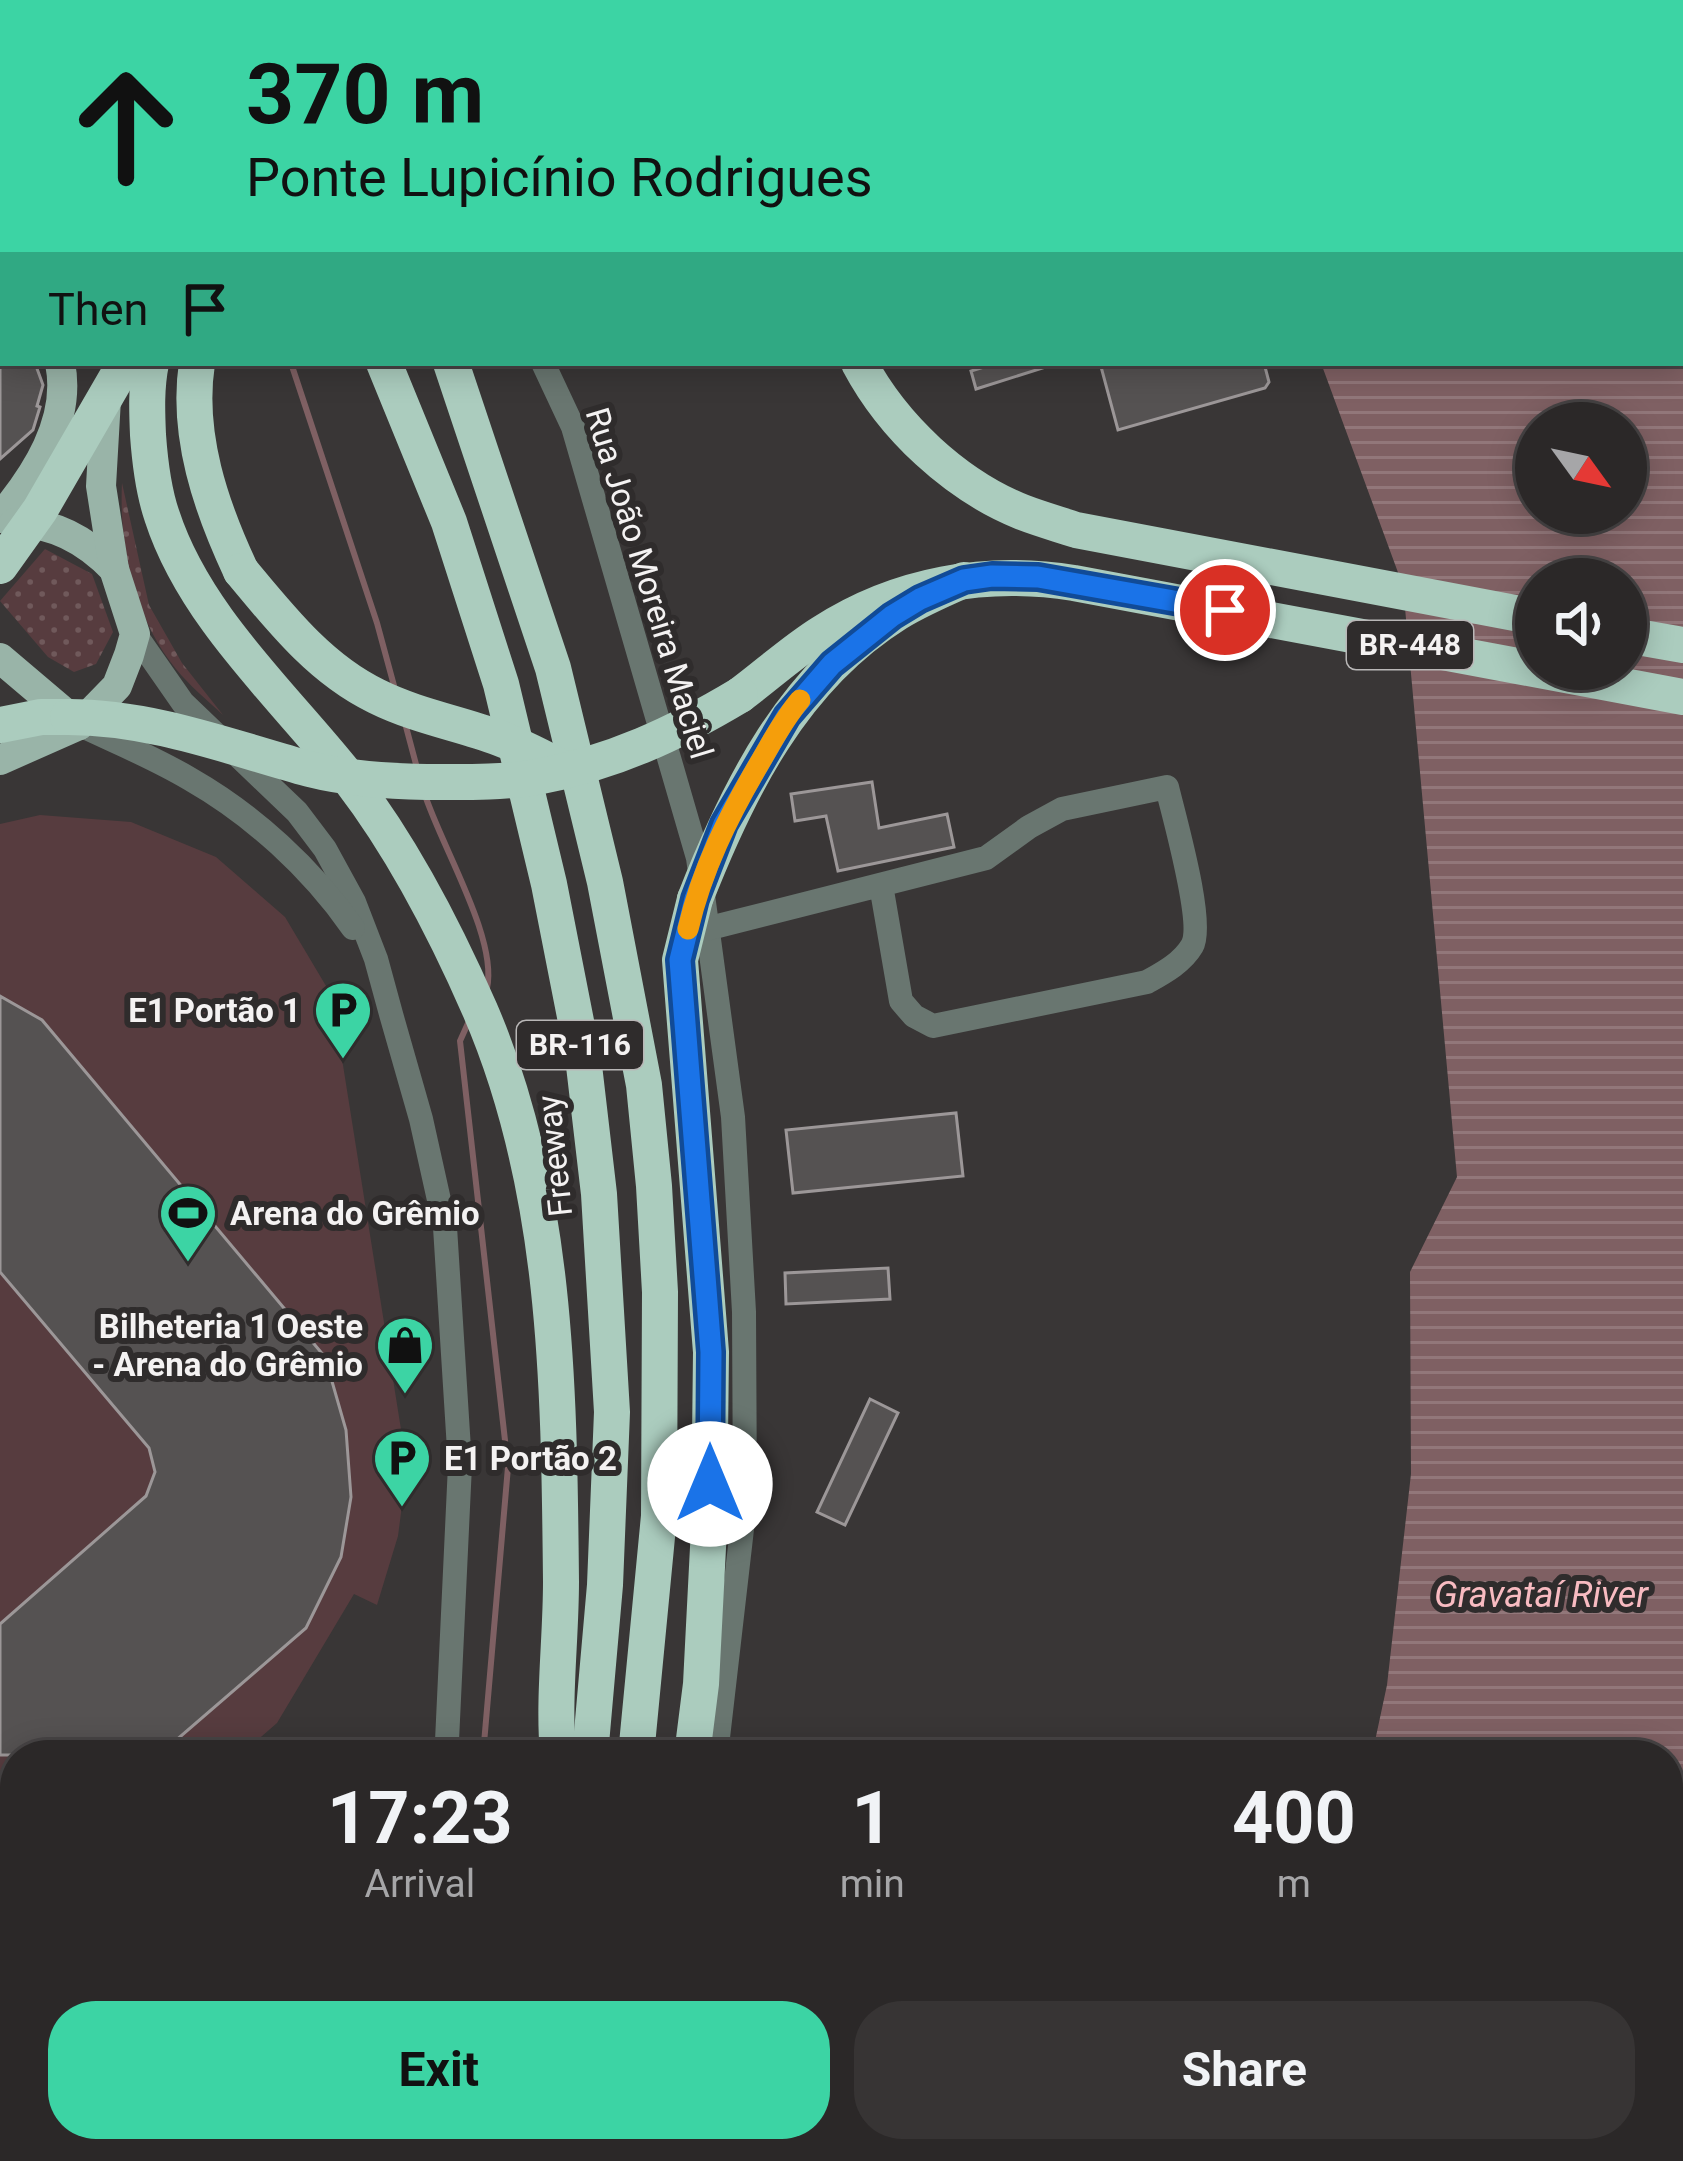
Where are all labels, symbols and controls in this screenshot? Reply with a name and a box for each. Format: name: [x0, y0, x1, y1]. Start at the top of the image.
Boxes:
text: 370 m: [246, 45, 484, 144]
icon: ahead: [48, 48, 204, 204]
text: Ponte Lupicínio Rodrigues: [246, 146, 873, 209]
icon: arrive: [172, 276, 238, 342]
text: Then: [48, 283, 148, 336]
north arrow: [1515, 402, 1647, 534]
map controls: [1515, 402, 1647, 690]
street label: Rua João Moreira Maciel: [578, 403, 722, 763]
button: sound: [1515, 558, 1647, 690]
pin: [1174, 559, 1276, 661]
icon: arrive: [1192, 577, 1258, 643]
road number: BR-448: [1347, 621, 1473, 669]
parking icon: E1 Portão 1: [312, 979, 374, 1061]
place label: E1 Portão 1: [128, 991, 301, 1030]
road number: BR-116: [517, 1021, 643, 1069]
street label: Freeway: [529, 1093, 580, 1219]
sports icon: Arena do Grêmio: [157, 1182, 219, 1264]
place label: Arena do Grêmio: [230, 1194, 480, 1233]
place label: Bilheteria 1 Oeste - Arena do Grêmio: [92, 1307, 363, 1384]
shop icon: Bilheteria 1 Oeste - Arena do Grêmio: [374, 1314, 436, 1396]
position arrow: [647, 1421, 773, 1547]
parking icon: E1 Portão 2: [371, 1427, 433, 1509]
place label: E1 Portão 2: [444, 1439, 617, 1478]
water label: Gravataí River: [1434, 1574, 1649, 1616]
text: 17:23: [327, 1776, 513, 1861]
text: 1: [852, 1776, 893, 1861]
text: 400: [1232, 1776, 1356, 1861]
text: Arrival: [364, 1861, 475, 1907]
text: min: [840, 1861, 905, 1907]
text: m: [1277, 1861, 1311, 1907]
button: Exit: [48, 2001, 830, 2139]
button: Share: [854, 2001, 1635, 2139]

